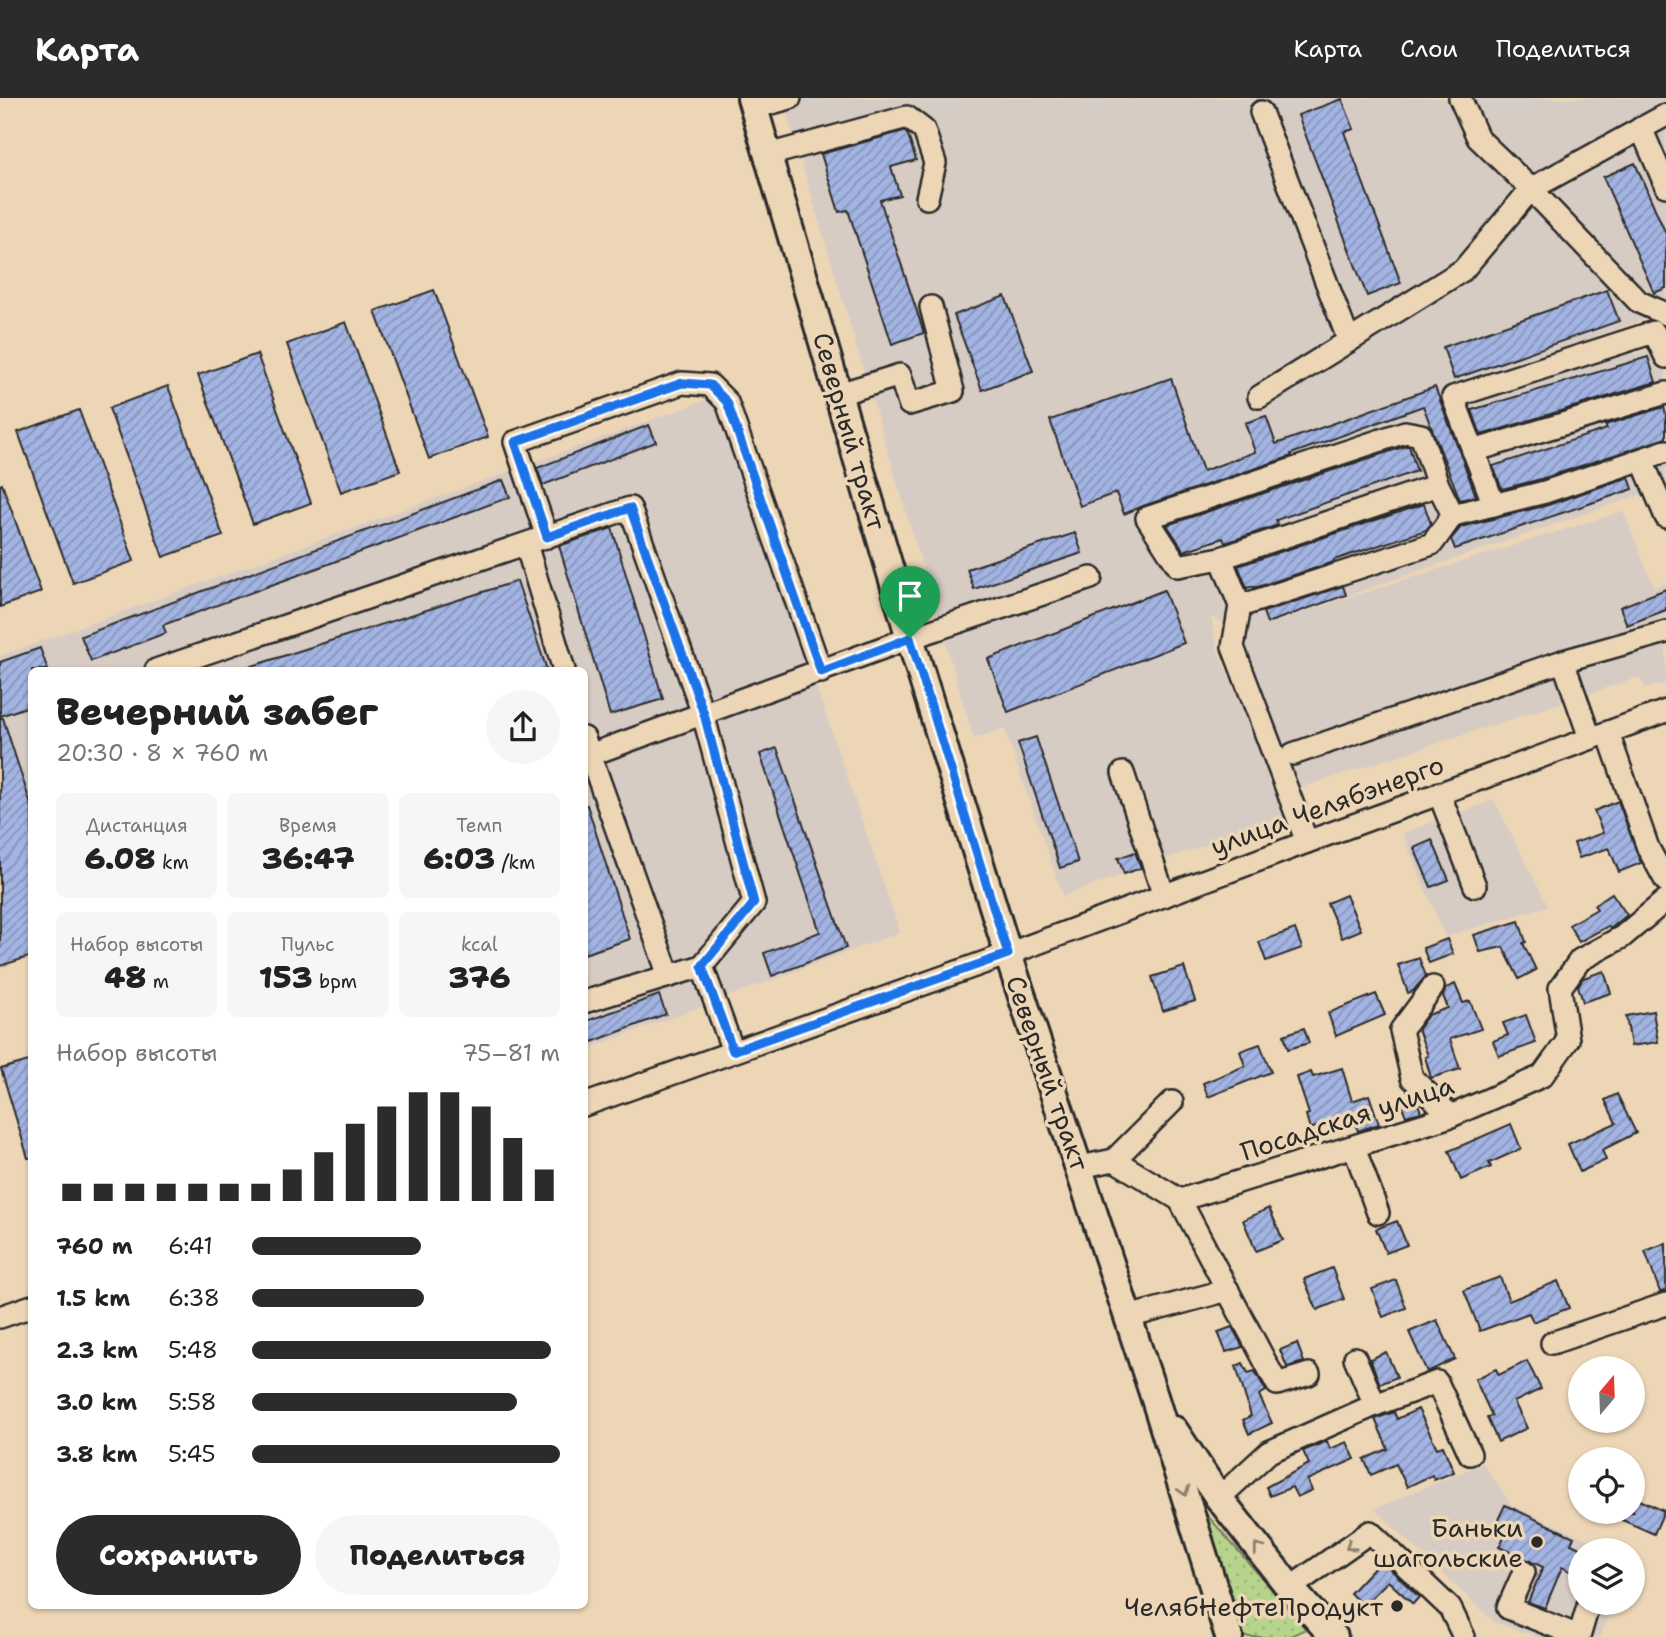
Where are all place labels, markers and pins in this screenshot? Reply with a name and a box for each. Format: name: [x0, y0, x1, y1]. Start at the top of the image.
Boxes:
pin: [880, 566, 940, 638]
place label: Баньки шагольские: [1373, 1510, 1523, 1575]
marker: Баньки шагольские: [1529, 1534, 1545, 1550]
place label: ЧелябНефтеПродукт: [1124, 1589, 1384, 1624]
marker: ЧелябНефтеПродукт: [1389, 1598, 1405, 1614]

